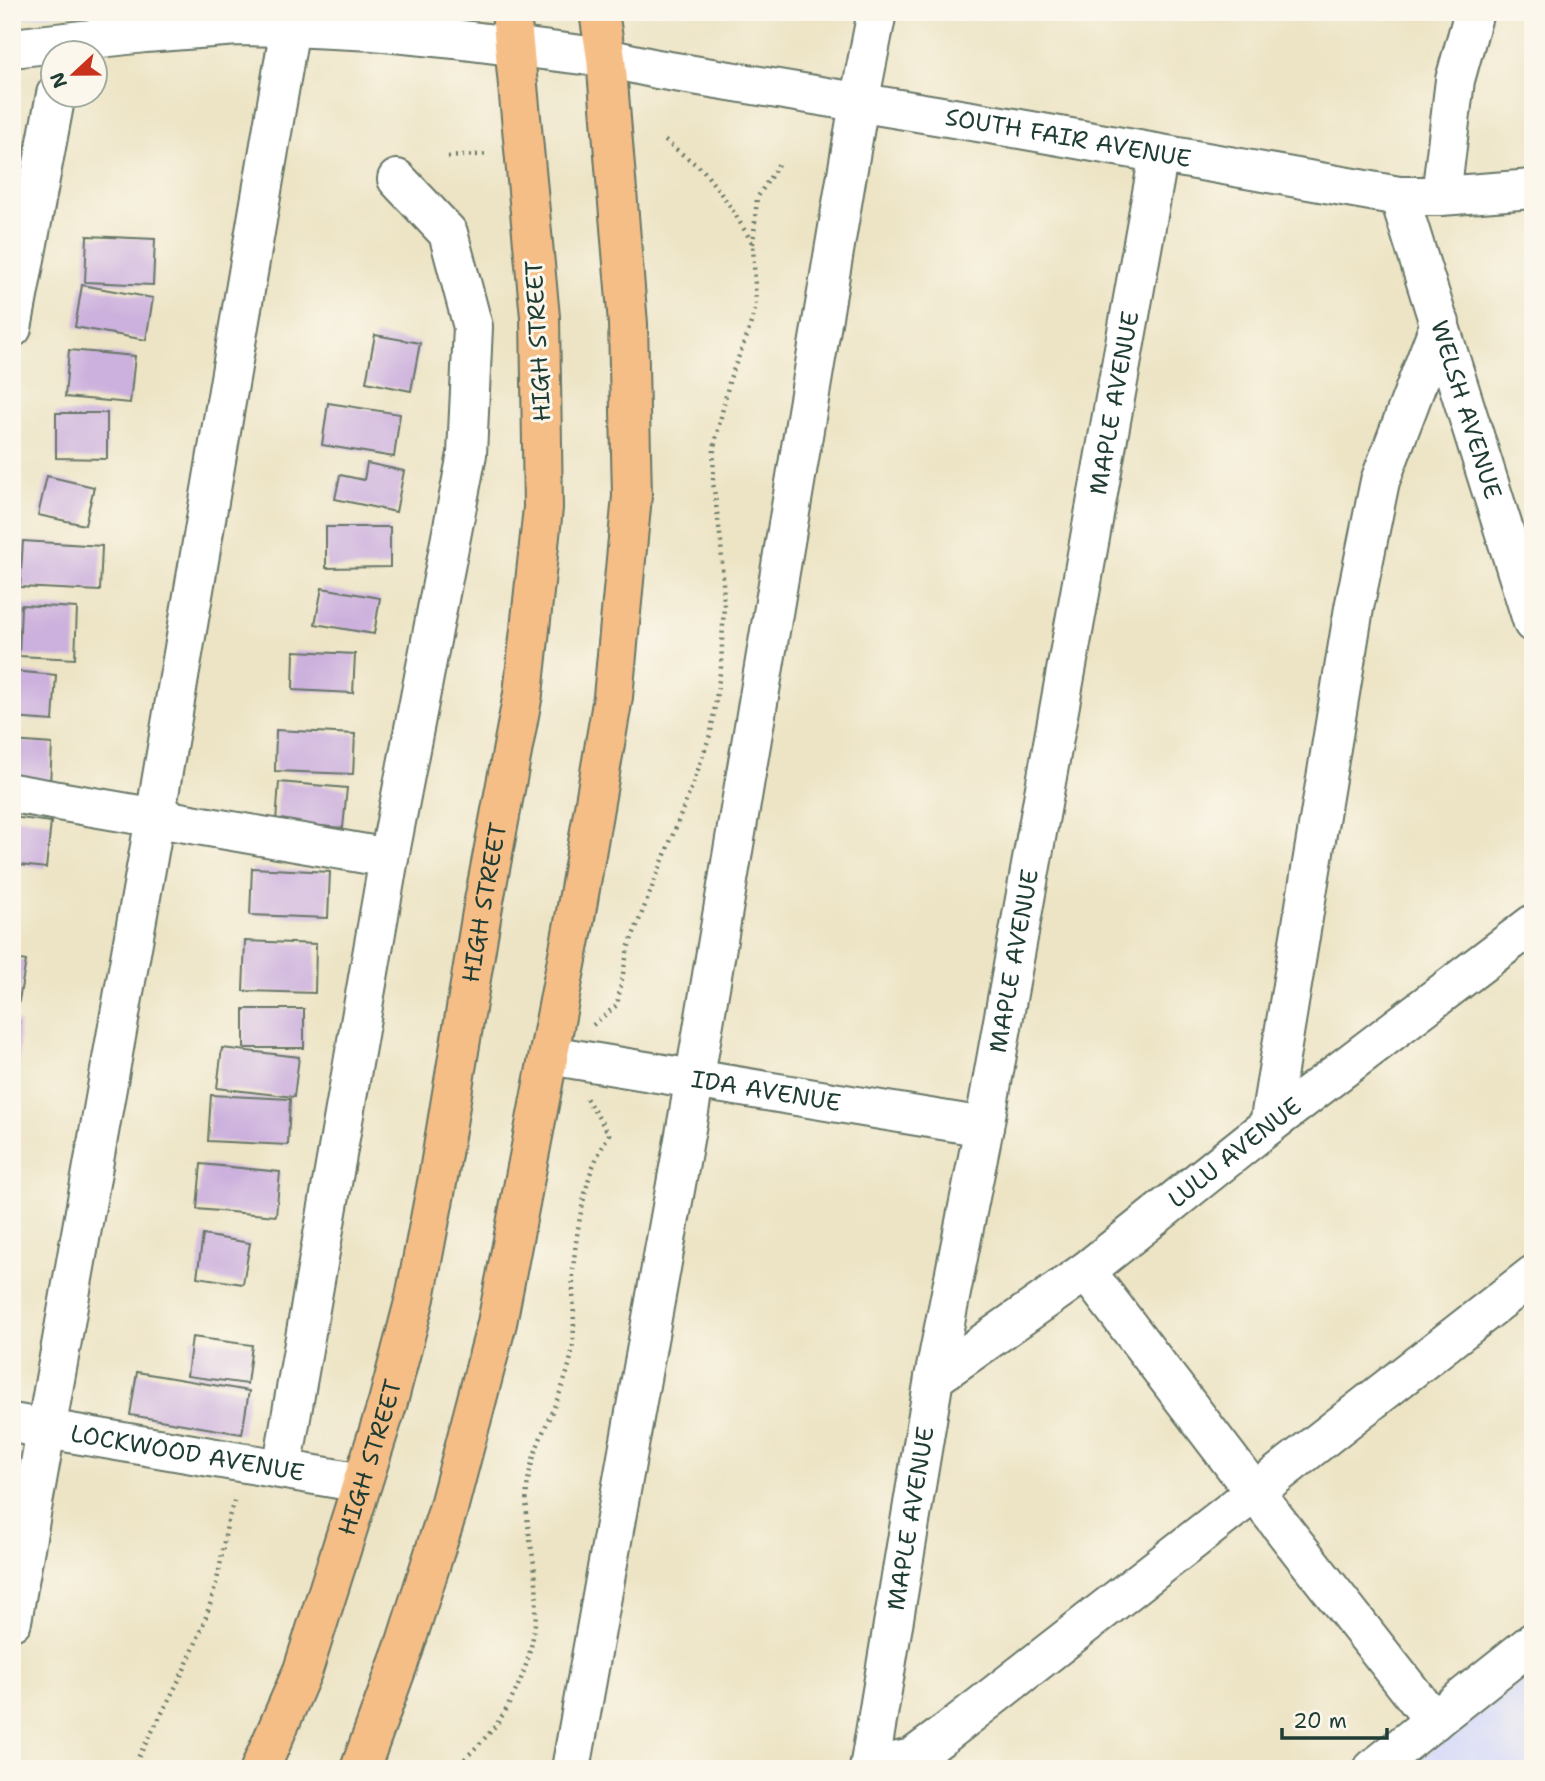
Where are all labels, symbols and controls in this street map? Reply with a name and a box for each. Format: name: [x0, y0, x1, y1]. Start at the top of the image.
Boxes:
north arrow: [38, 38, 108, 108]
text: N: [44, 69, 73, 92]
street label: SOUTH FAIR AVENUE: [943, 101, 1194, 175]
street label: HIGH STREET: [518, 259, 558, 423]
street label: MAPLE AVENUE: [1082, 308, 1146, 497]
street label: WELSH AVENUE: [1423, 316, 1509, 503]
street label: HIGH STREET: [455, 820, 514, 985]
street label: MAPLE AVENUE: [982, 866, 1046, 1055]
street label: IDA AVENUE: [689, 1063, 843, 1119]
street label: LULU AVENUE: [1162, 1090, 1308, 1215]
street label: HIGH STREET: [331, 1376, 409, 1539]
street label: LOCKWOOD AVENUE: [68, 1417, 307, 1489]
street label: MAPLE AVENUE: [880, 1424, 942, 1613]
scale bar: [1282, 1697, 1388, 1741]
text: 20 m: [1293, 1707, 1347, 1735]

